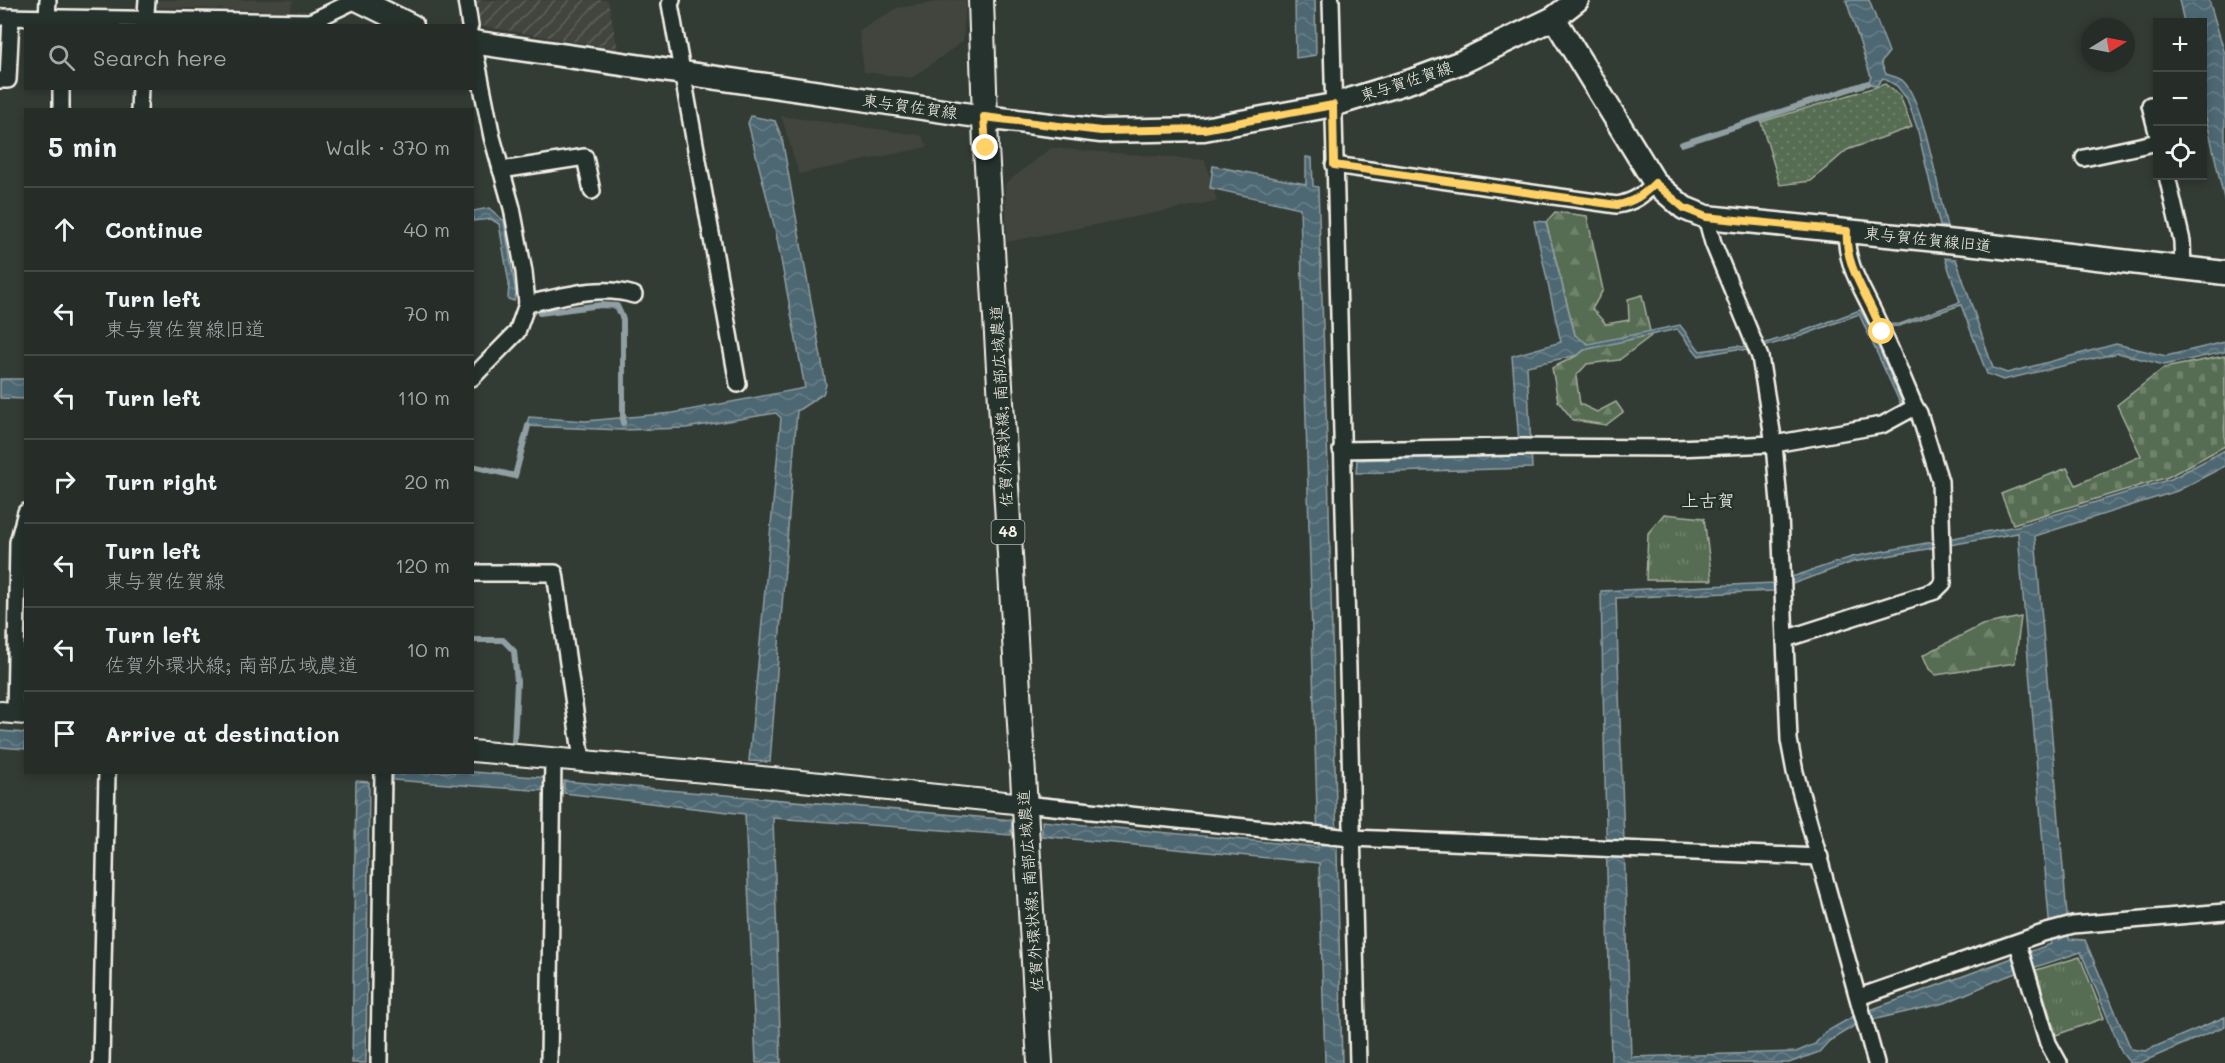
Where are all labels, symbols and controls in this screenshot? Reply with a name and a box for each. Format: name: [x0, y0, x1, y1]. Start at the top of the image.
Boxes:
north arrow: [2081, 18, 2135, 72]
map controls: [2153, 18, 2207, 180]
button: +: [2153, 18, 2207, 72]
search box: [24, 24, 474, 90]
icon: search: [45, 41, 78, 74]
text: Search here: [93, 43, 227, 72]
street label: 東与賀佐賀線: [1357, 56, 1455, 105]
button: −: [2153, 72, 2207, 126]
street label: 東与賀佐賀線: [861, 88, 959, 123]
button: locate: [2153, 126, 2207, 180]
text: 5 min: [48, 130, 117, 164]
text: Walk · 370 m: [325, 134, 450, 160]
route end: [972, 134, 998, 160]
icon: ahead: [48, 213, 81, 246]
text: Continue: [105, 215, 203, 244]
text: 40 m: [404, 216, 450, 242]
street label: 東与賀佐賀線旧道: [1863, 221, 1993, 256]
text: Turn left: [105, 284, 201, 313]
icon: left: [48, 297, 81, 330]
text: 70 m: [404, 300, 450, 326]
street label: 佐賀外環状線; 南部広域農道: [985, 304, 1016, 508]
text: 東与賀佐賀線旧道: [105, 315, 265, 341]
route start: [1868, 318, 1894, 344]
icon: left: [48, 381, 81, 414]
text: Turn left: [105, 383, 201, 412]
text: 110 m: [397, 384, 450, 410]
icon: right: [48, 465, 81, 498]
text: Turn right: [105, 467, 217, 496]
text: 20 m: [404, 468, 450, 494]
district label: 上古賀: [1681, 488, 1735, 512]
road number: 48: [992, 520, 1024, 544]
text: Turn left: [105, 536, 201, 565]
icon: left: [48, 549, 81, 582]
text: 120 m: [395, 552, 450, 578]
text: 東与賀佐賀線: [105, 567, 225, 593]
text: Turn left: [105, 620, 201, 649]
icon: left: [48, 633, 81, 666]
text: 10 m: [406, 636, 450, 662]
text: 佐賀外環状線; 南部広域農道: [105, 651, 358, 677]
icon: arrive: [48, 717, 81, 750]
text: Arrive at destination: [105, 719, 340, 748]
street label: 佐賀外環状線; 南部広域農道: [1012, 789, 1047, 993]

